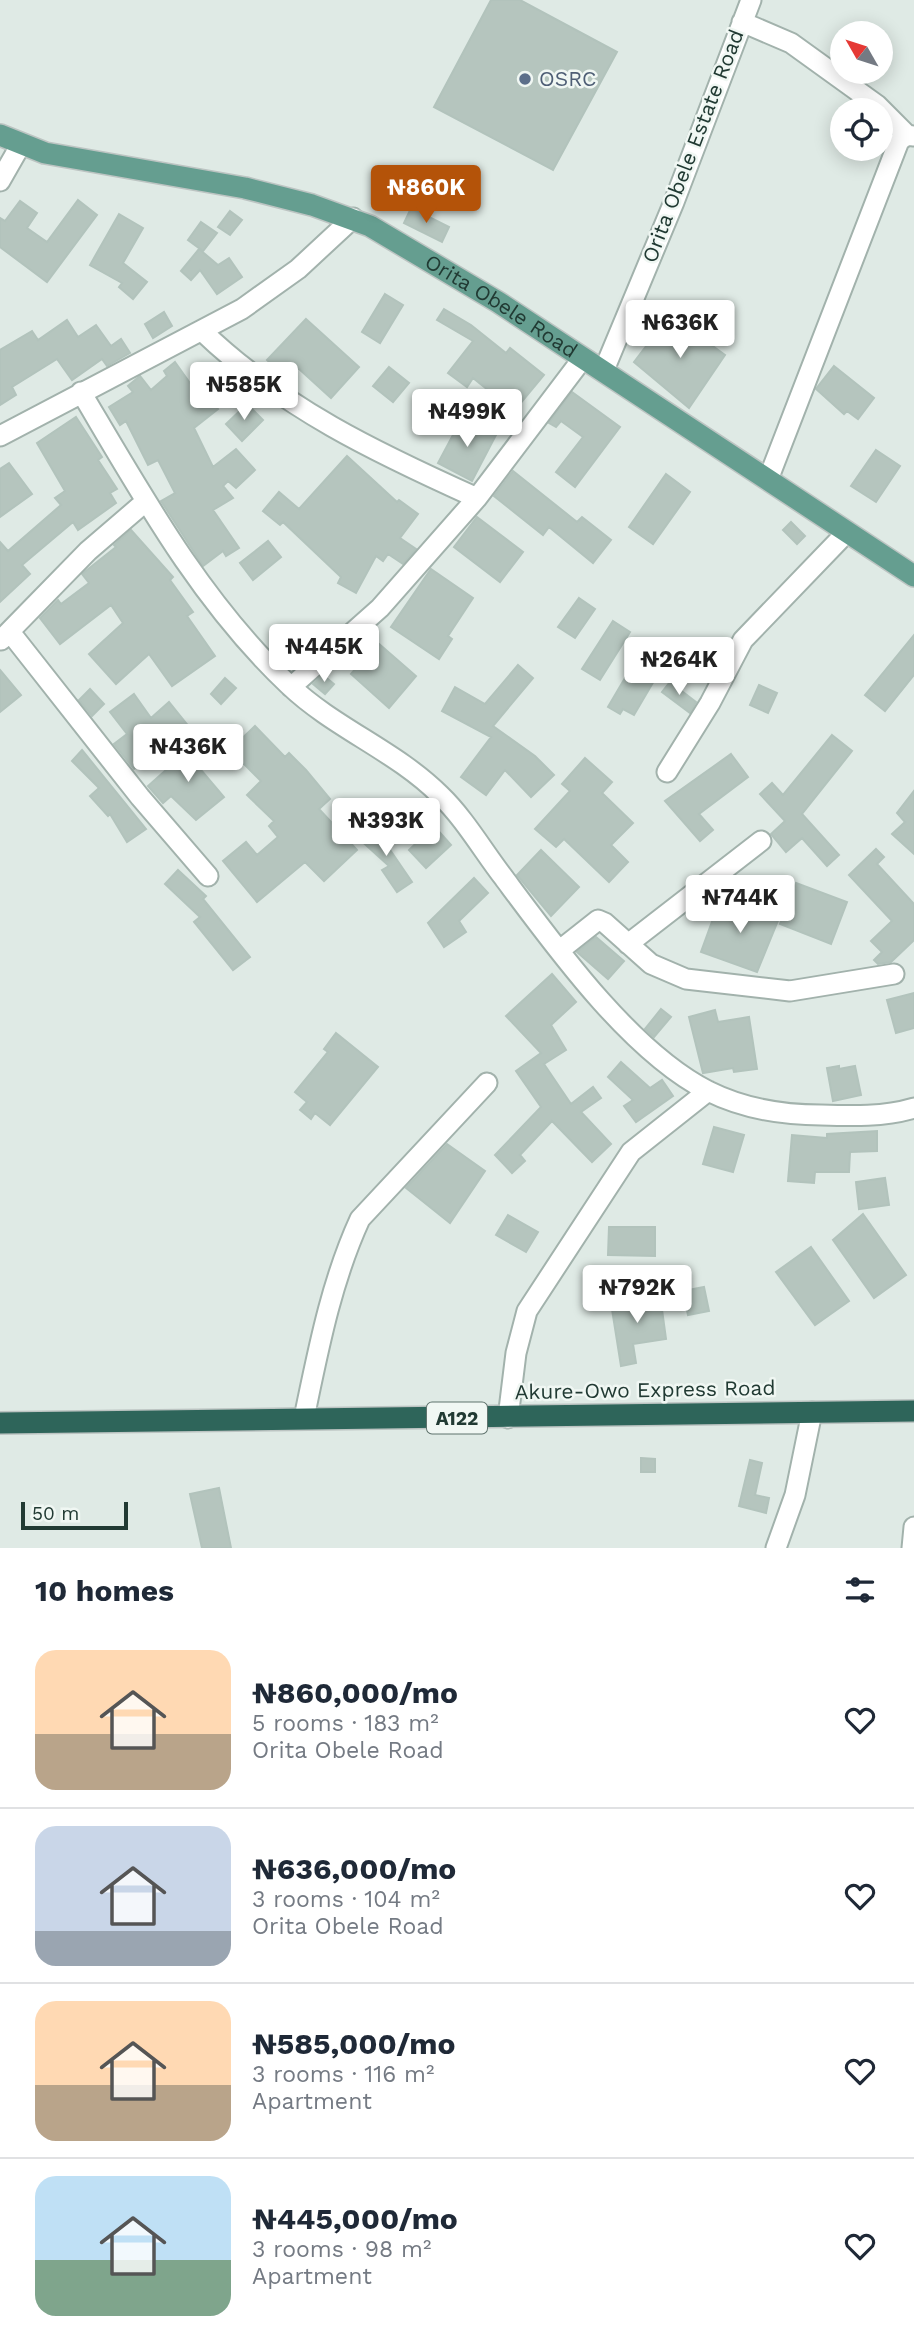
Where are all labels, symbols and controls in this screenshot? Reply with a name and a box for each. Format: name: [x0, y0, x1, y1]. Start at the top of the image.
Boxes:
north arrow: [830, 21, 892, 84]
map controls: [830, 21, 893, 161]
street label: Orita Obele Estate Road: [636, 26, 749, 266]
place label: OSRC: [539, 66, 596, 91]
marker: OSRC: [517, 71, 533, 87]
button: locate: [830, 98, 893, 161]
pin: ₦860K: [377, 166, 475, 225]
text: ₦860K: [387, 174, 465, 201]
street label: Orita Obele Road: [421, 249, 582, 363]
pin: ₦636K: [631, 300, 729, 360]
text: ₦636K: [642, 309, 718, 336]
pin: ₦585K: [195, 362, 293, 422]
text: ₦585K: [206, 371, 282, 398]
pin: ₦499K: [418, 390, 516, 449]
text: ₦499K: [428, 398, 506, 425]
pin: ₦445K: [275, 624, 373, 684]
text: ₦445K: [285, 633, 363, 660]
pin: ₦264K: [630, 638, 728, 697]
text: ₦264K: [640, 646, 718, 673]
pin: ₦436K: [139, 724, 237, 784]
text: ₦436K: [149, 733, 227, 760]
pin: ₦393K: [337, 798, 435, 858]
text: ₦393K: [348, 807, 424, 834]
pin: ₦744K: [691, 876, 789, 935]
text: ₦744K: [702, 884, 778, 911]
pin: ₦792K: [588, 1266, 686, 1325]
text: ₦792K: [599, 1274, 675, 1301]
street label: Akure-Owo Express Road: [514, 1375, 776, 1404]
road number: A122: [427, 1402, 487, 1434]
scale bar: [21, 1499, 128, 1531]
text: 50 m: [32, 1502, 79, 1525]
icon: filters: [841, 1571, 879, 1609]
text: 10 homes: [35, 1573, 174, 1608]
text: ₦860,000/mo: [252, 1675, 458, 1710]
icon: home: [91, 1678, 175, 1762]
icon: heart: [841, 1701, 879, 1739]
text: 5 rooms · 183 m²: [252, 1710, 439, 1737]
text: Orita Obele Road: [252, 1737, 444, 1764]
text: ₦636,000/mo: [252, 1851, 456, 1886]
icon: home: [91, 1854, 175, 1938]
icon: heart: [841, 1877, 879, 1915]
text: 3 rooms · 104 m²: [252, 1886, 440, 1913]
text: Orita Obele Road: [252, 1913, 444, 1940]
text: ₦585,000/mo: [252, 2026, 455, 2061]
icon: home: [91, 2029, 175, 2113]
icon: heart: [841, 2052, 879, 2090]
text: 3 rooms · 116 m²: [252, 2061, 434, 2088]
text: Apartment: [252, 2088, 372, 2115]
text: ₦445,000/mo: [252, 2201, 458, 2236]
icon: home: [91, 2204, 175, 2288]
icon: heart: [841, 2227, 879, 2265]
text: 3 rooms · 98 m²: [252, 2236, 431, 2263]
text: Apartment: [252, 2263, 372, 2290]

